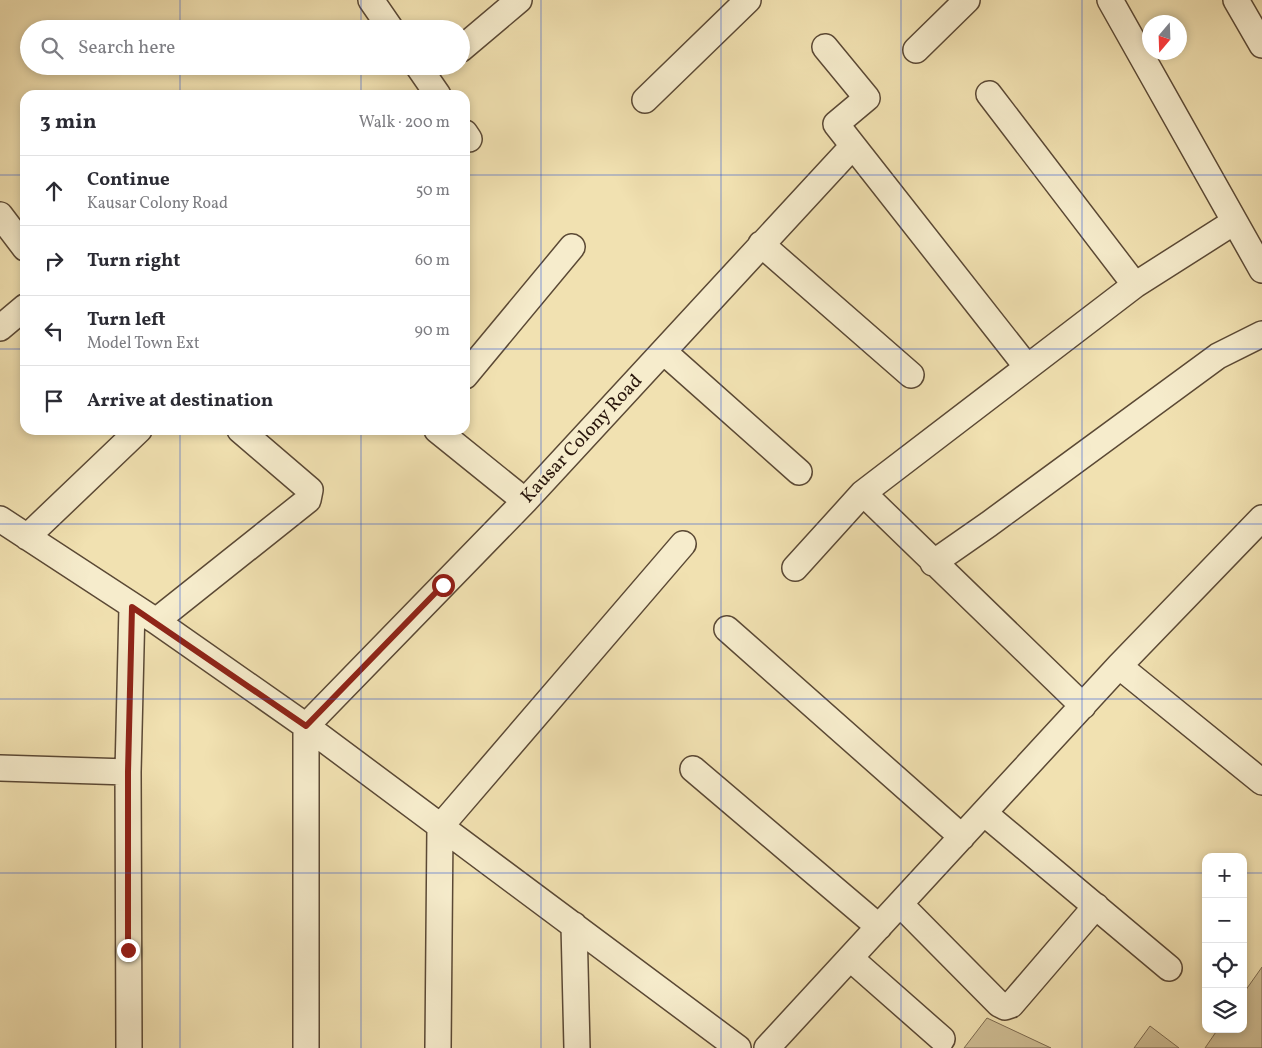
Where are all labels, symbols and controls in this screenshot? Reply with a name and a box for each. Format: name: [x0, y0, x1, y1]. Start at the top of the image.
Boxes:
north arrow: [1142, 15, 1187, 60]
search box: [20, 20, 470, 75]
icon: search: [38, 34, 66, 62]
text: Search here: [78, 35, 175, 61]
text: 3 min: [40, 108, 96, 137]
text: Walk · 200 m: [359, 112, 450, 134]
text: Continue: [87, 167, 170, 193]
icon: ahead: [40, 177, 68, 205]
text: 50 m: [416, 180, 450, 202]
text: Kausar Colony Road: [87, 193, 228, 215]
icon: right: [40, 247, 68, 275]
text: Turn right: [87, 248, 180, 274]
text: 60 m: [415, 250, 450, 272]
text: Turn left: [87, 307, 166, 333]
icon: left: [40, 317, 68, 345]
text: 90 m: [414, 320, 450, 342]
text: Model Town Ext: [87, 333, 200, 355]
street label: Kausar Colony Road: [515, 369, 649, 509]
icon: arrive: [40, 387, 68, 415]
text: Arrive at destination: [87, 388, 273, 414]
route start: [432, 574, 455, 597]
map controls: [1202, 853, 1247, 1033]
button: +: [1202, 853, 1247, 898]
button: −: [1202, 898, 1247, 943]
route end: [117, 939, 140, 962]
button: locate: [1202, 943, 1247, 988]
button: layers: [1202, 988, 1247, 1033]

